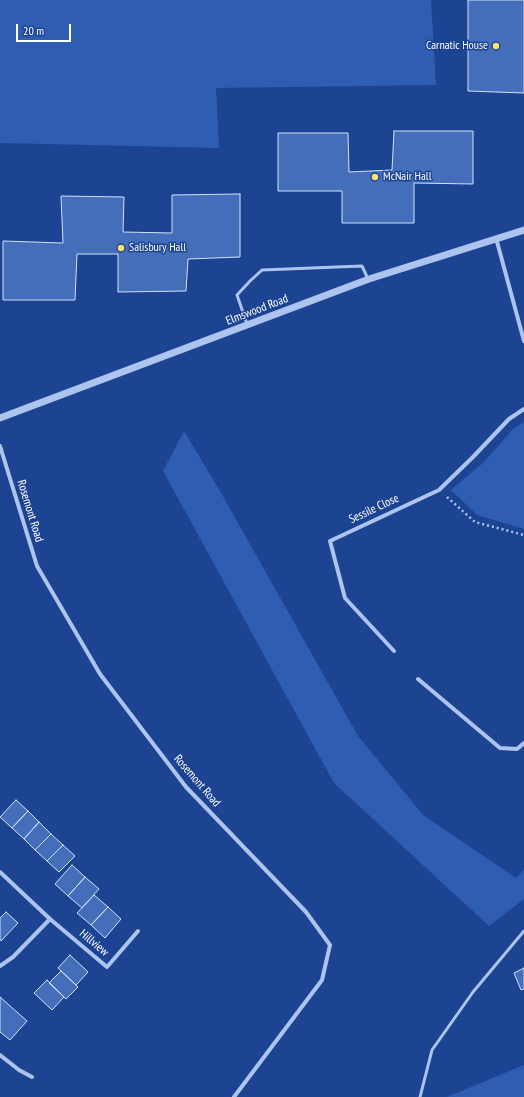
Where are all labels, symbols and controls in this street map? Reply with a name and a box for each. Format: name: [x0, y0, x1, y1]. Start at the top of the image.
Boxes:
scale bar: [18, 16, 73, 42]
text: 20 m: [23, 23, 44, 38]
place label: Carnatic House: [426, 39, 488, 53]
marker: Carnatic House: [491, 41, 501, 51]
place label: McNair Hall: [383, 170, 431, 184]
marker: McNair Hall: [370, 172, 380, 182]
place label: Salisbury Hall: [129, 241, 186, 255]
marker: Salisbury Hall: [116, 243, 126, 253]
street label: Elmswood Road: [224, 292, 290, 328]
street label: Rosemont Road: [14, 478, 46, 544]
street label: Sessile Close: [347, 491, 401, 527]
street label: Rosemont Road: [171, 752, 223, 810]
street label: Hillview: [76, 927, 112, 959]

